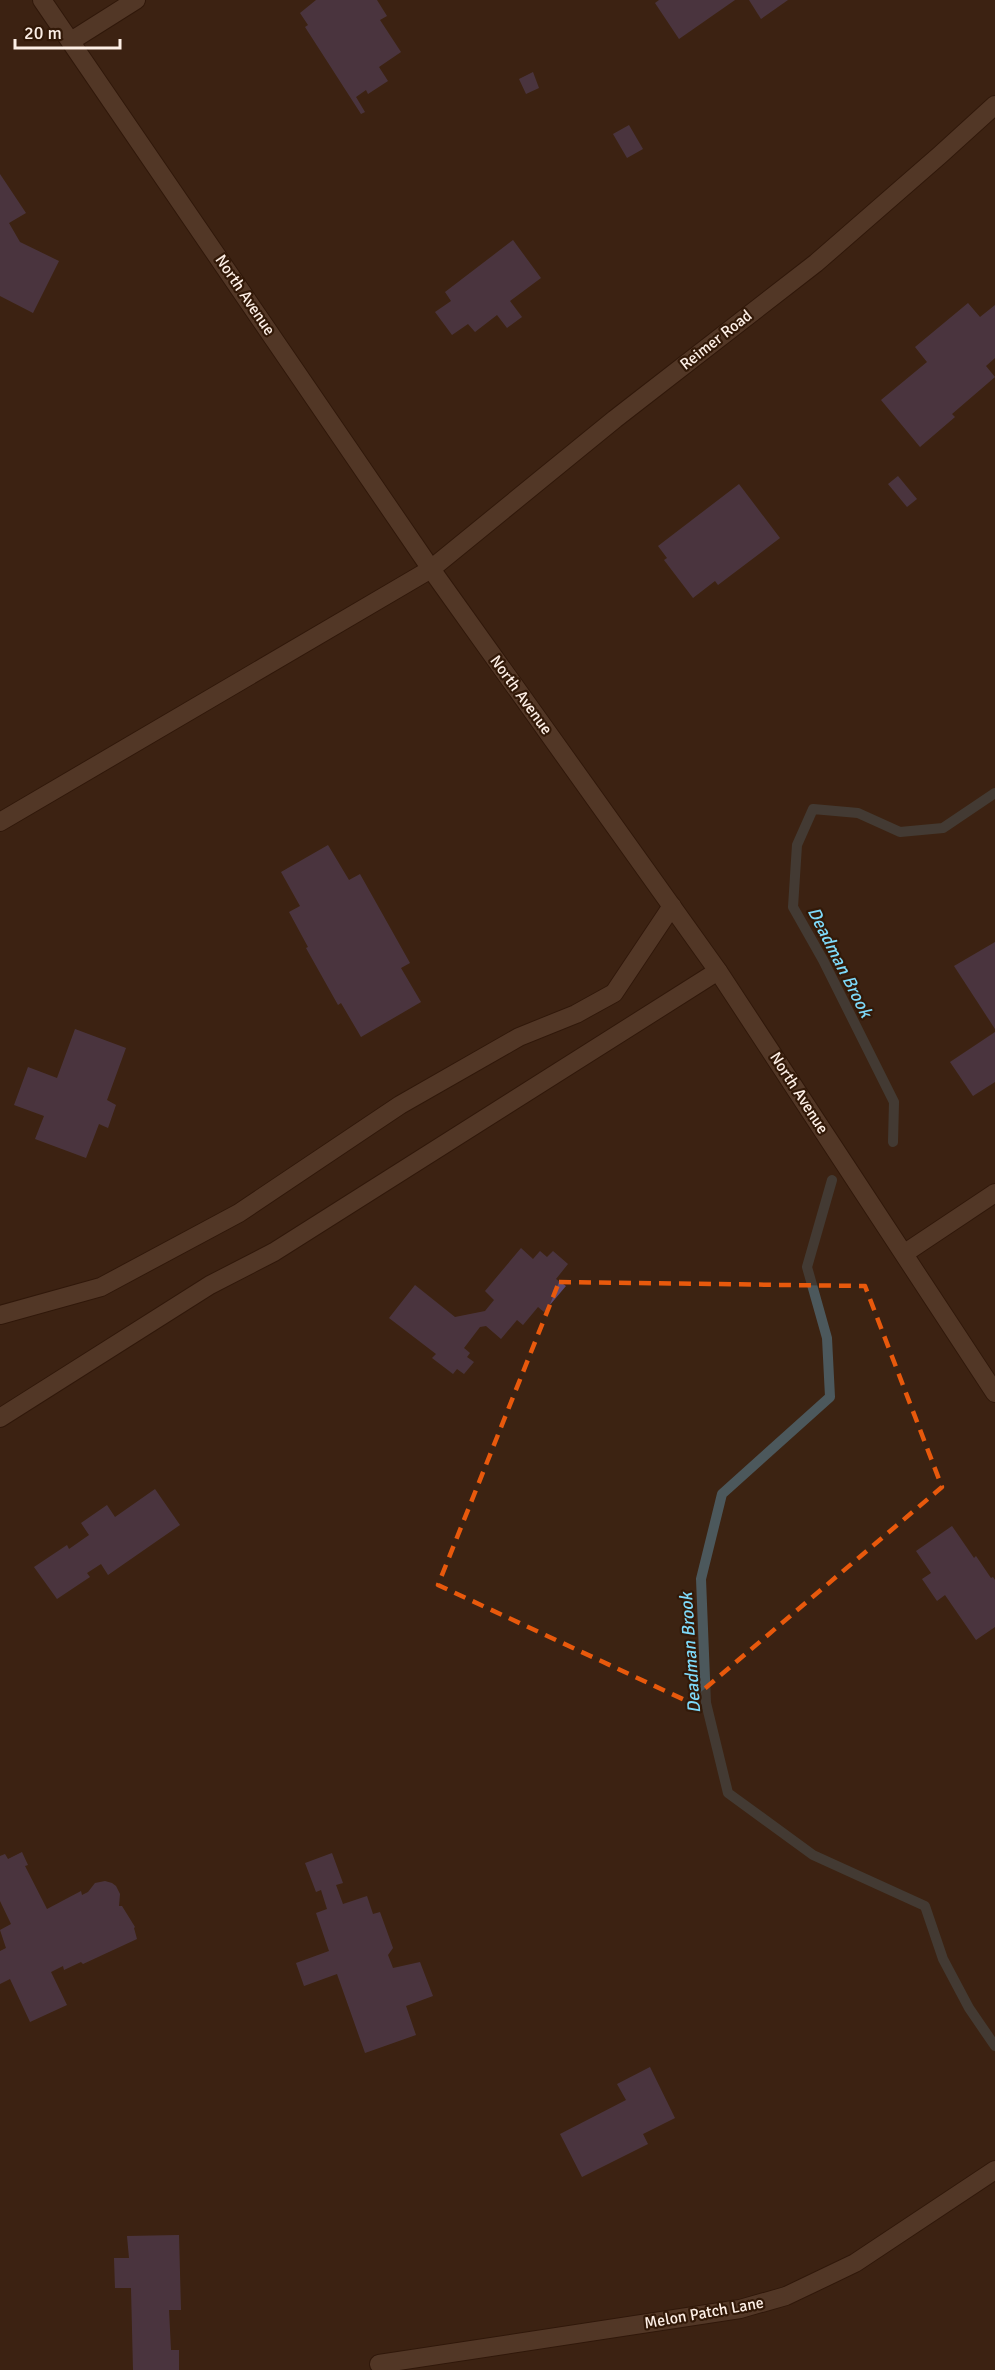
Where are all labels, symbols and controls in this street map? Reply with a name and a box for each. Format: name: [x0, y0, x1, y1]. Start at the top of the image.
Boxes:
scale bar: [15, 12, 120, 50]
text: 20 m: [24, 22, 62, 44]
street label: North Avenue: [211, 251, 279, 339]
street label: Reimer Road: [676, 306, 756, 374]
street label: North Avenue: [485, 651, 557, 739]
water label: Deadman Brook: [803, 903, 878, 1023]
street label: North Avenue: [765, 1048, 833, 1138]
water label: Deadman Brook: [675, 1590, 705, 1714]
street label: Melon Patch Lane: [643, 2293, 765, 2333]

